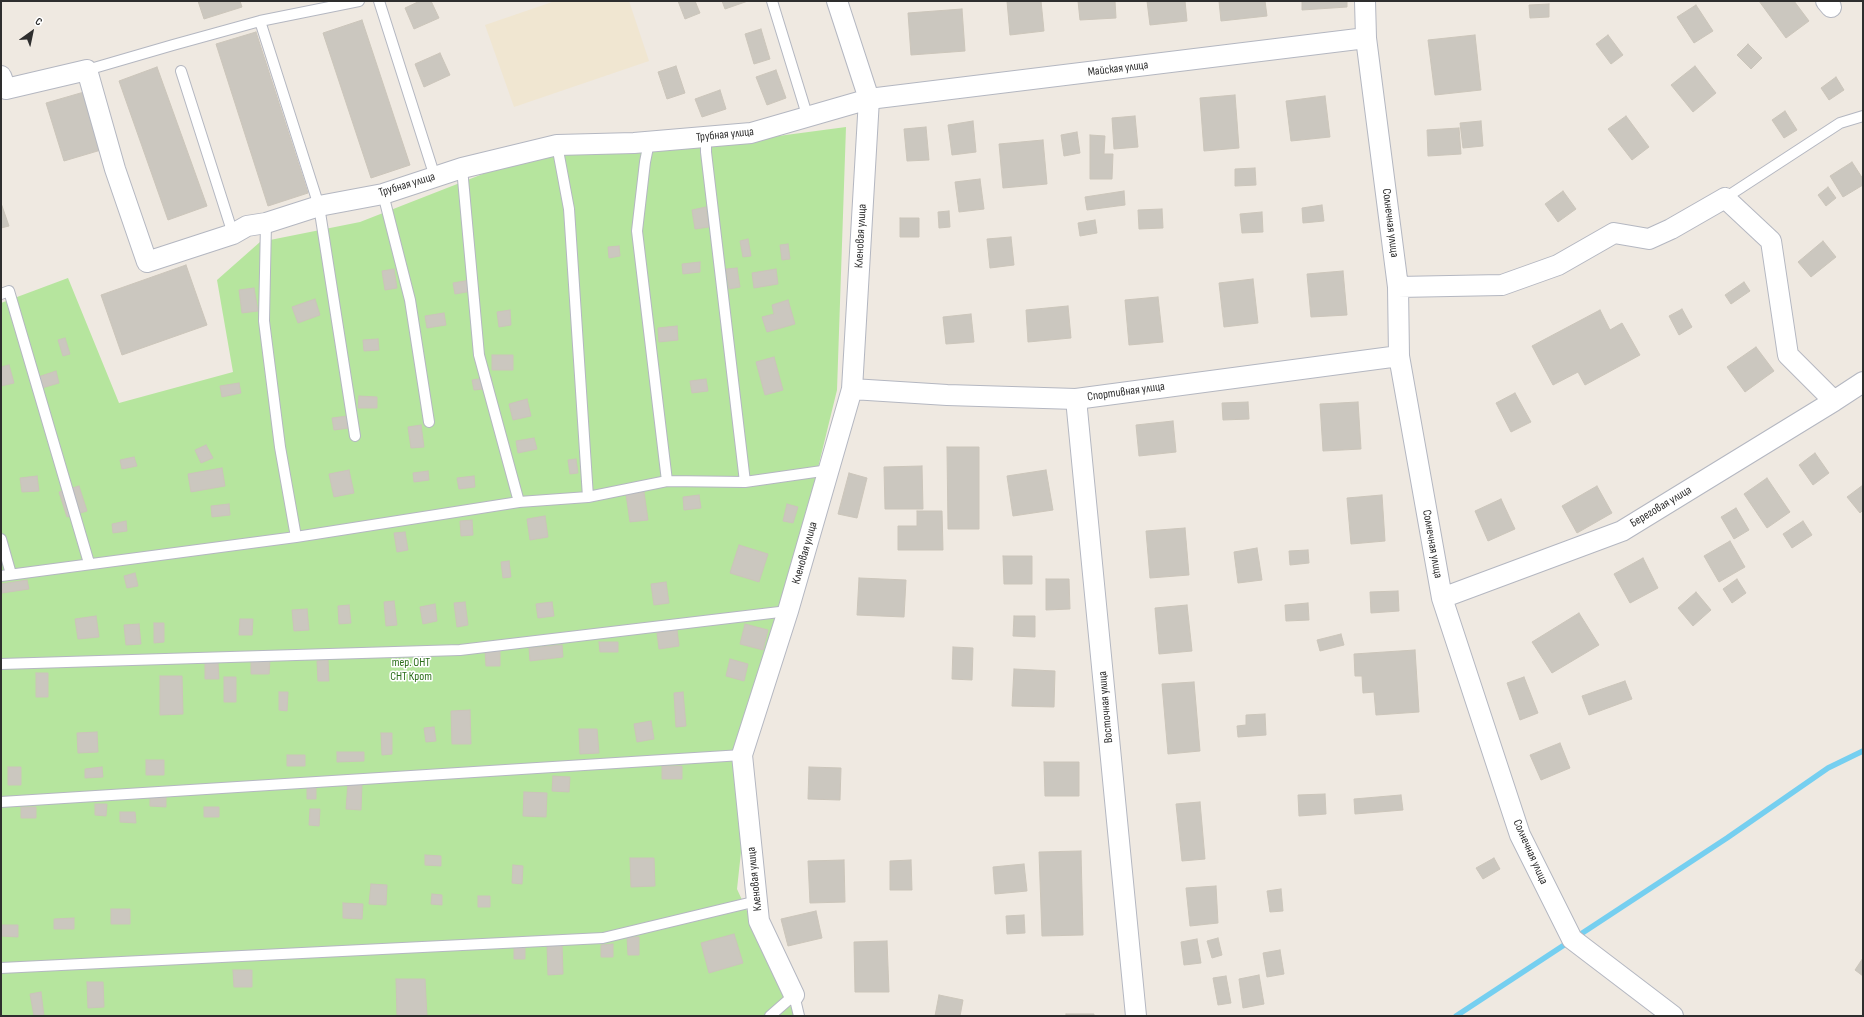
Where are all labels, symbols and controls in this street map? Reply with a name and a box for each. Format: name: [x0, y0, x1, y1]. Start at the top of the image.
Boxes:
north arrow: [12, 12, 52, 52]
text: С: [33, 15, 45, 29]
street label: Майская улица: [1087, 58, 1149, 80]
street label: Трубная улица: [695, 125, 755, 145]
street label: Трубная улица: [377, 170, 437, 200]
street label: Солнечная улица: [1379, 188, 1401, 258]
street label: Кленовая улица: [852, 204, 870, 268]
street label: Спортивная улица: [1086, 379, 1166, 405]
street label: Береговая улица: [1628, 483, 1694, 531]
street label: Солнечная улица: [1419, 509, 1445, 579]
street label: Кленовая улица: [789, 520, 821, 586]
park label: тер. ОНТ СНТ Крот: [390, 656, 432, 684]
street label: Восточная улица: [1096, 670, 1116, 744]
street label: Солнечная улица: [1509, 817, 1551, 887]
street label: Кленовая улица: [744, 846, 766, 912]

